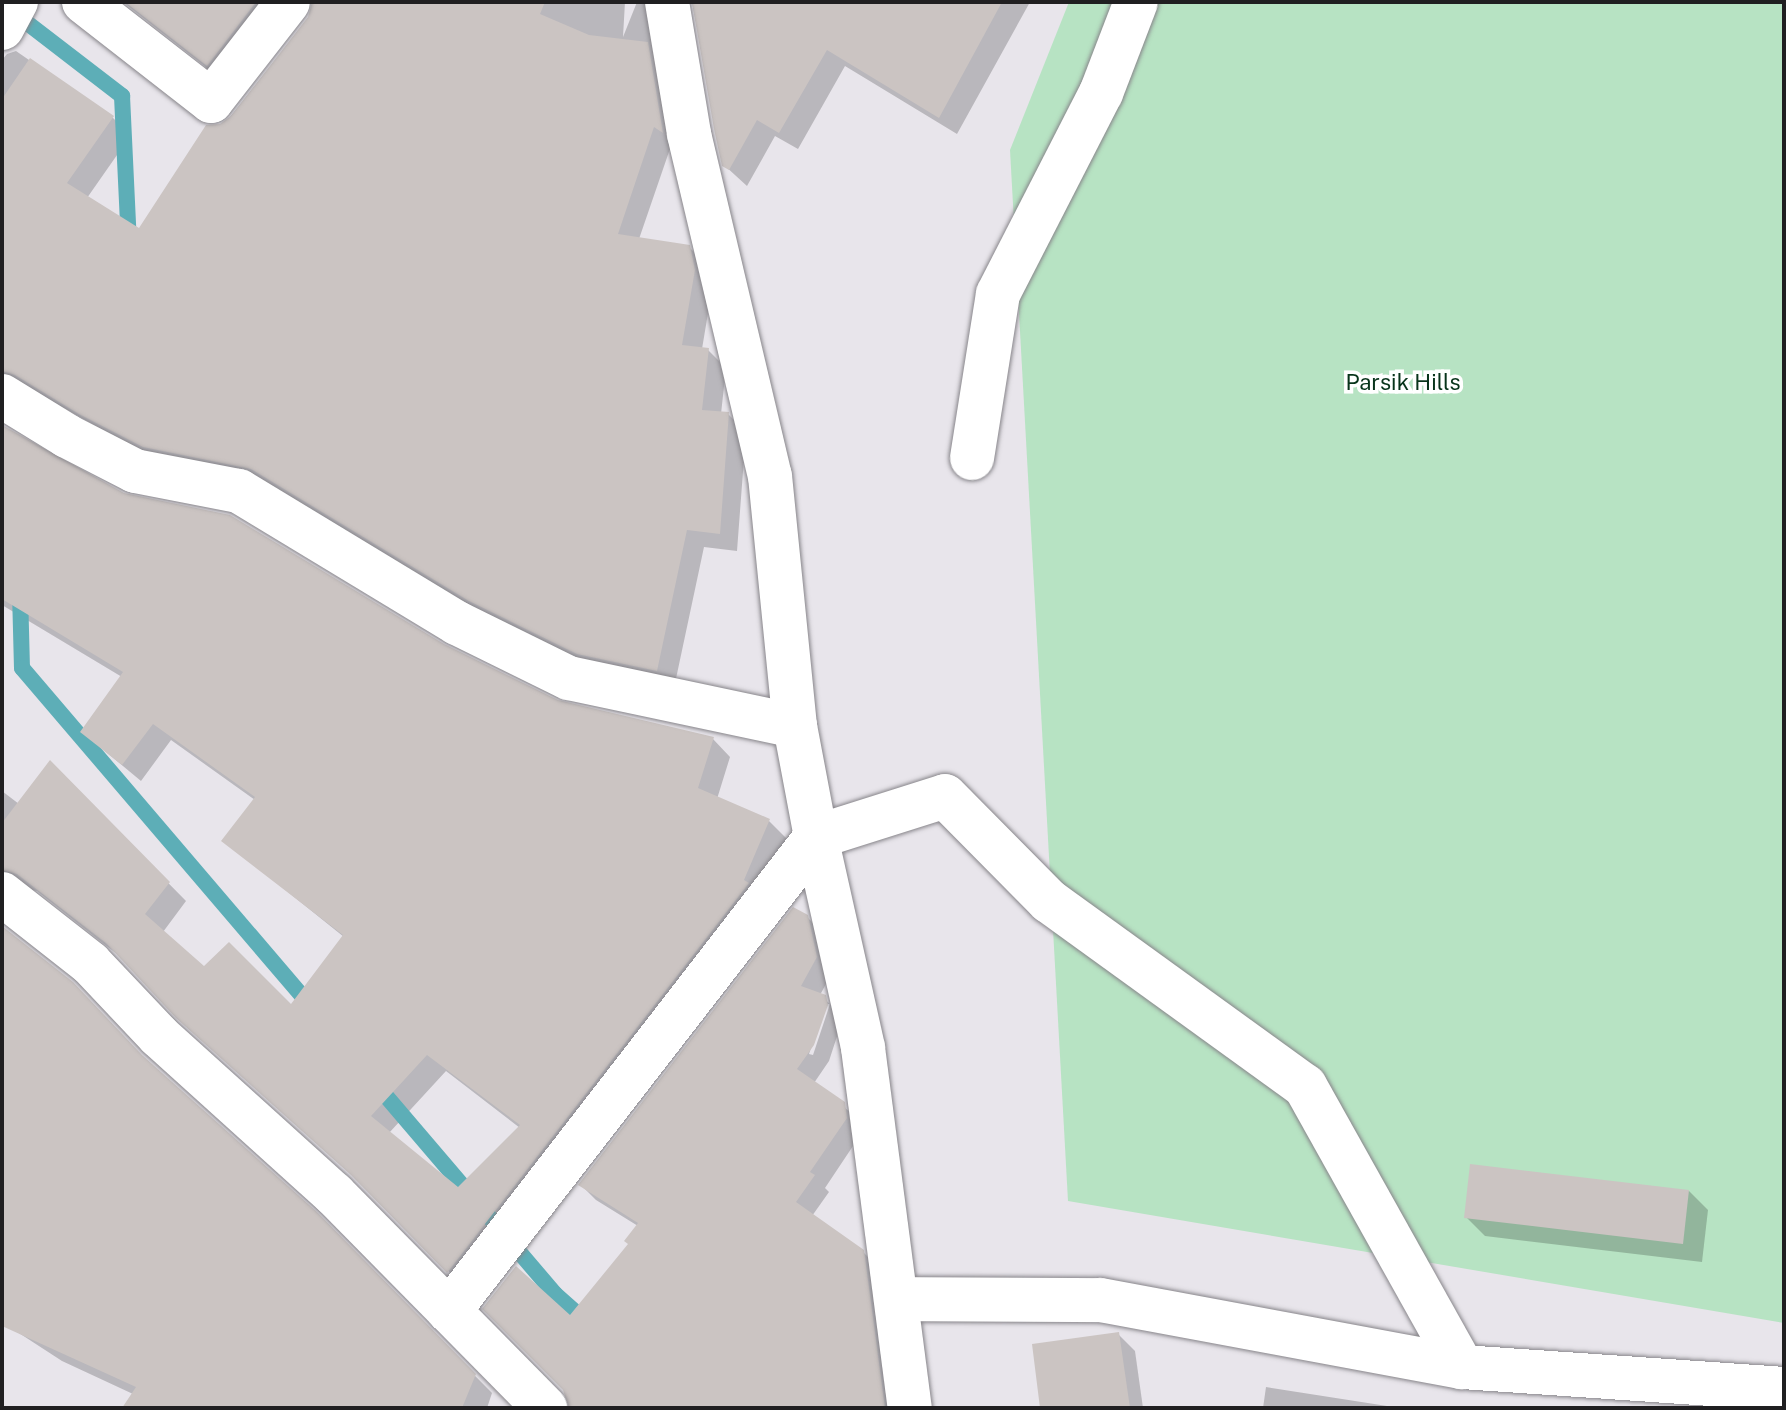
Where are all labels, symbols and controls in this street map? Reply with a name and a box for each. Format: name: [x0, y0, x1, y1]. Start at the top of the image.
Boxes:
park label: Parsik Hills: [1345, 370, 1461, 396]

